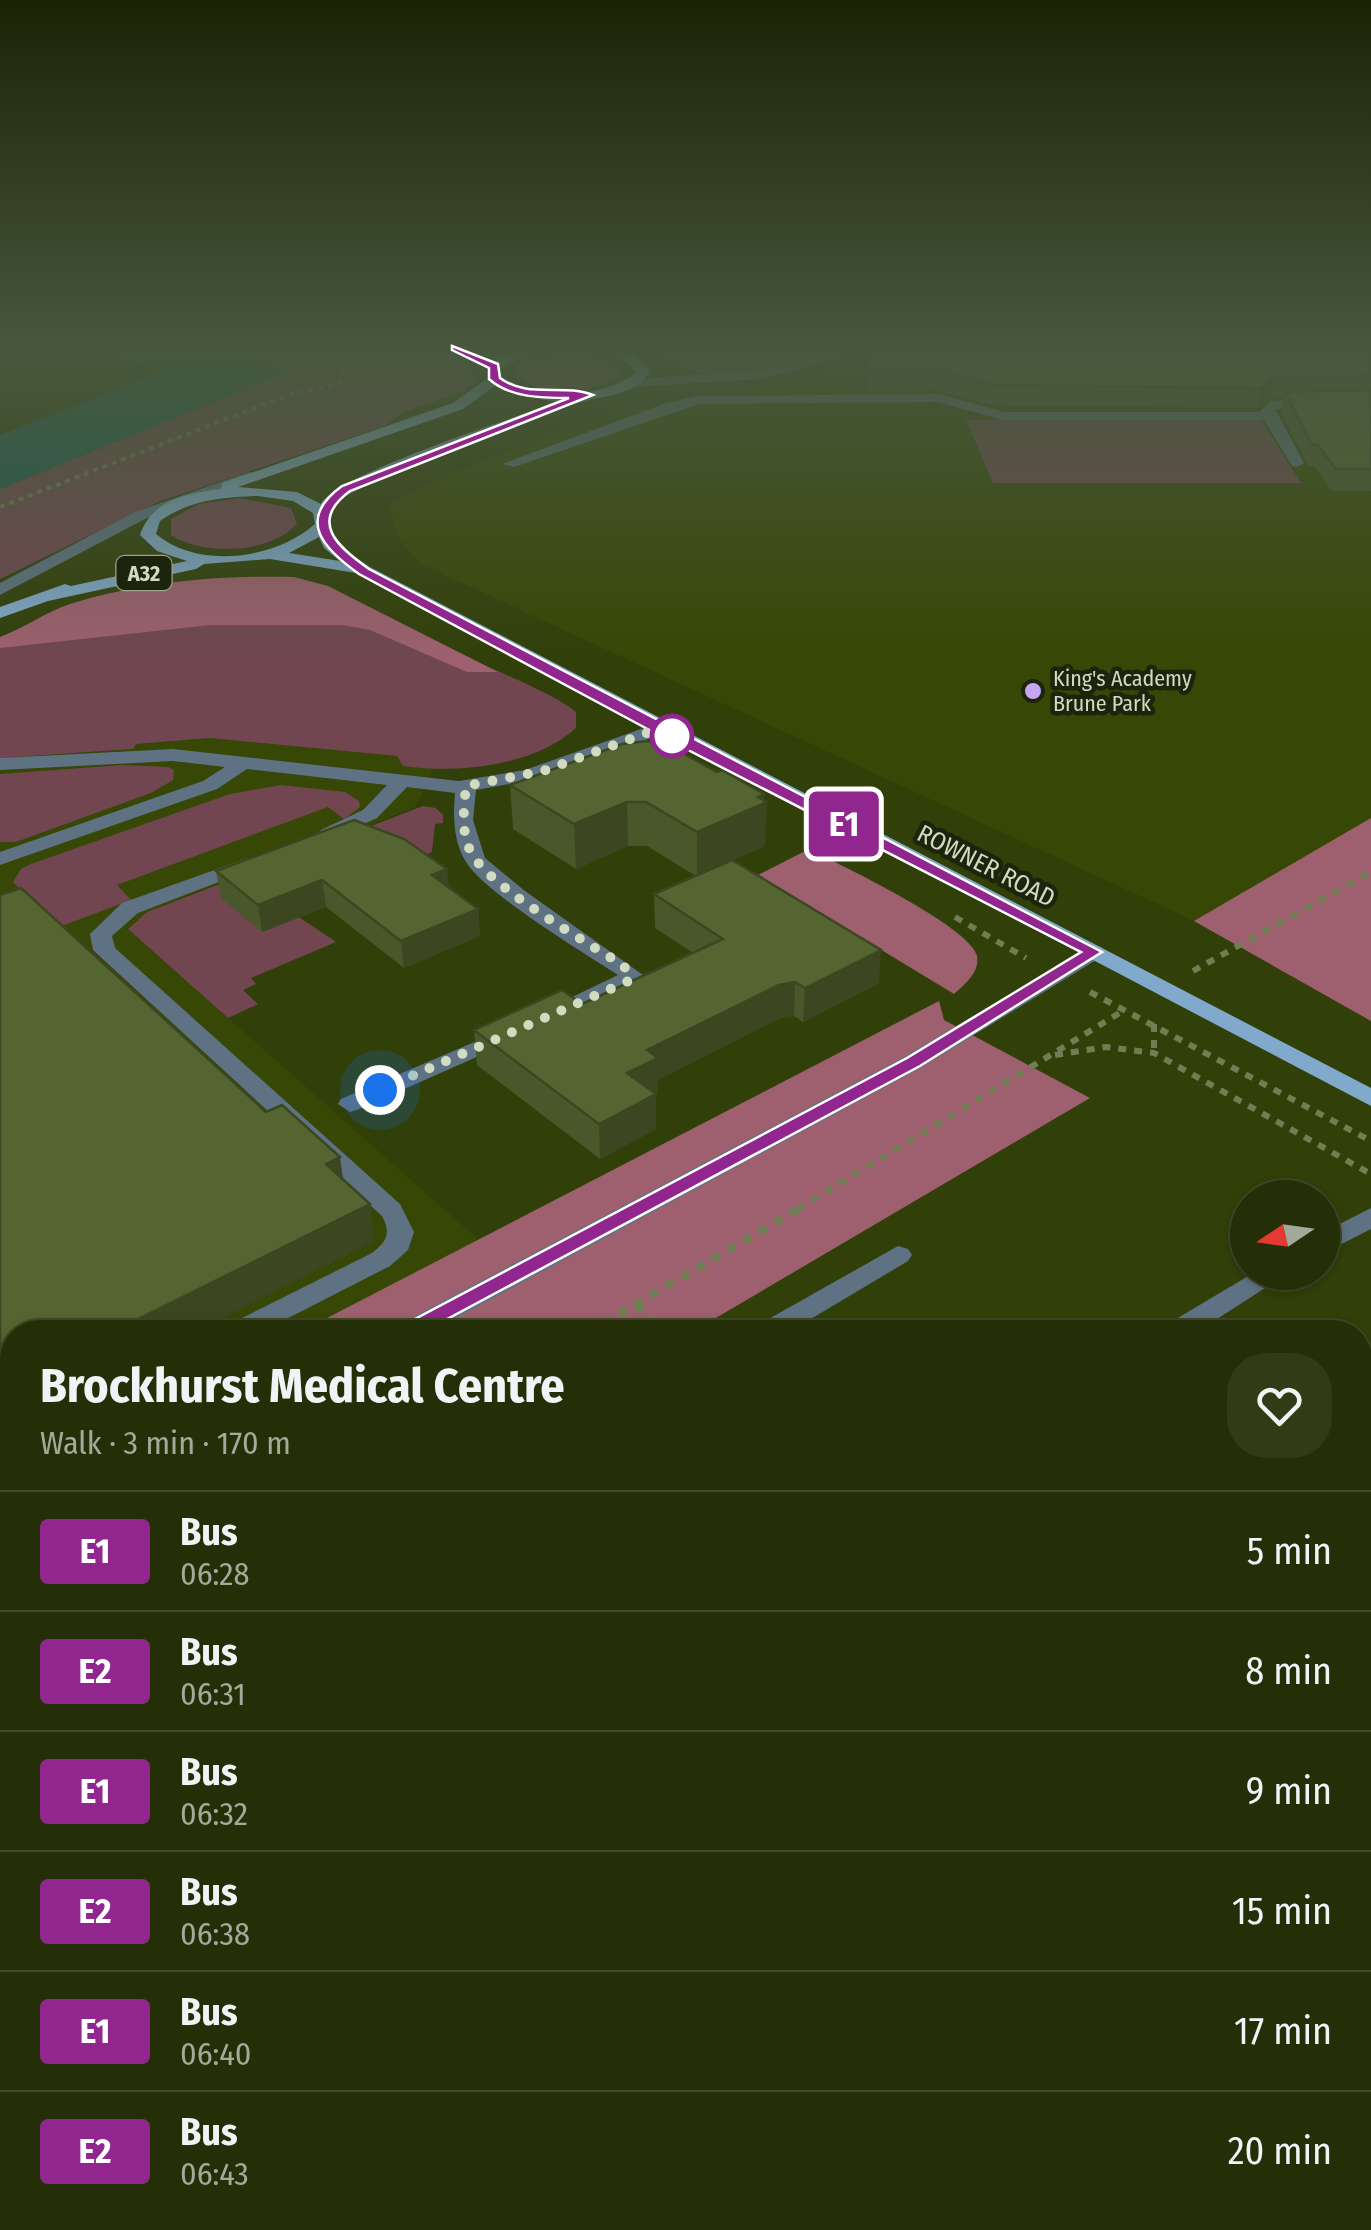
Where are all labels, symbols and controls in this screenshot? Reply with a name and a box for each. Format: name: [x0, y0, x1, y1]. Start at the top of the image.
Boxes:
road number: A32: [116, 556, 172, 590]
place label: King's Academy Brune Park: [1053, 665, 1192, 717]
marker: King's Academy Brune Park: [1022, 680, 1044, 702]
unlabelled marker: [651, 715, 693, 757]
line badge: E1: [799, 792, 889, 856]
text: E1: [829, 803, 859, 845]
street label: ROWNER ROAD: [912, 818, 1060, 914]
your location: [355, 1065, 405, 1115]
north arrow: [1230, 1180, 1340, 1290]
map controls: [1230, 1180, 1340, 1290]
button: heart: [1227, 1353, 1332, 1458]
text: Brockhurst Medical Centre: [40, 1357, 565, 1415]
text: Walk · 3 min · 170 m: [40, 1424, 291, 1462]
text: Bus: [180, 1509, 238, 1555]
text: 5 min: [1247, 1528, 1332, 1574]
text: E1: [80, 1530, 110, 1572]
text: 06:28: [180, 1555, 249, 1593]
text: Bus: [180, 1629, 238, 1675]
text: 8 min: [1245, 1648, 1332, 1694]
text: E2: [79, 1650, 111, 1692]
text: 06:31: [180, 1675, 246, 1713]
text: Bus: [180, 1749, 238, 1795]
text: 9 min: [1246, 1768, 1332, 1814]
text: E1: [80, 1770, 110, 1812]
text: 06:32: [180, 1795, 248, 1833]
text: Bus: [180, 1869, 238, 1915]
text: 15 min: [1232, 1888, 1332, 1934]
text: E2: [79, 1890, 111, 1932]
text: 06:38: [180, 1915, 250, 1953]
text: Bus: [180, 1989, 238, 2035]
text: 17 min: [1234, 2008, 1332, 2054]
text: E1: [80, 2010, 110, 2052]
text: 06:40: [180, 2035, 251, 2073]
text: Bus: [180, 2109, 238, 2155]
text: 20 min: [1228, 2128, 1332, 2174]
text: E2: [79, 2130, 111, 2172]
text: 06:43: [180, 2155, 249, 2193]

